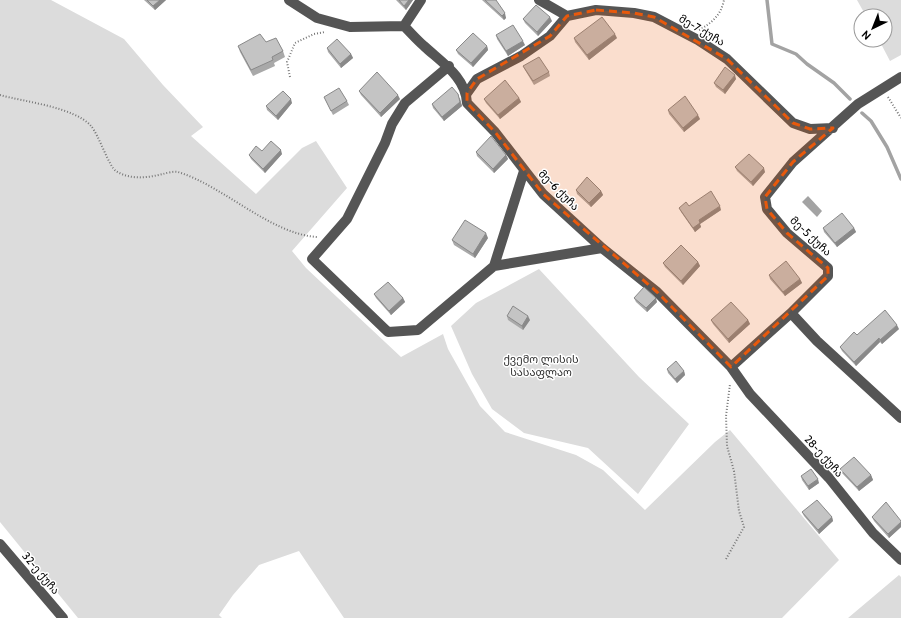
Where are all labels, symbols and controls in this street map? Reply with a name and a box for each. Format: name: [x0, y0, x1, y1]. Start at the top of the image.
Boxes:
north arrow: [853, 8, 893, 48]
street label: მე-7 ქუჩა: [676, 11, 728, 49]
text: N: [859, 28, 874, 43]
street label: მე-6 ქუჩა: [536, 167, 582, 213]
street label: მე-5 ქუჩა: [787, 213, 835, 259]
park label: ქვემო ლისის სასაფლაო: [503, 352, 579, 379]
street label: 28-ე ქუჩა: [801, 432, 847, 480]
street label: 32-ე ქუჩა: [19, 549, 63, 597]

